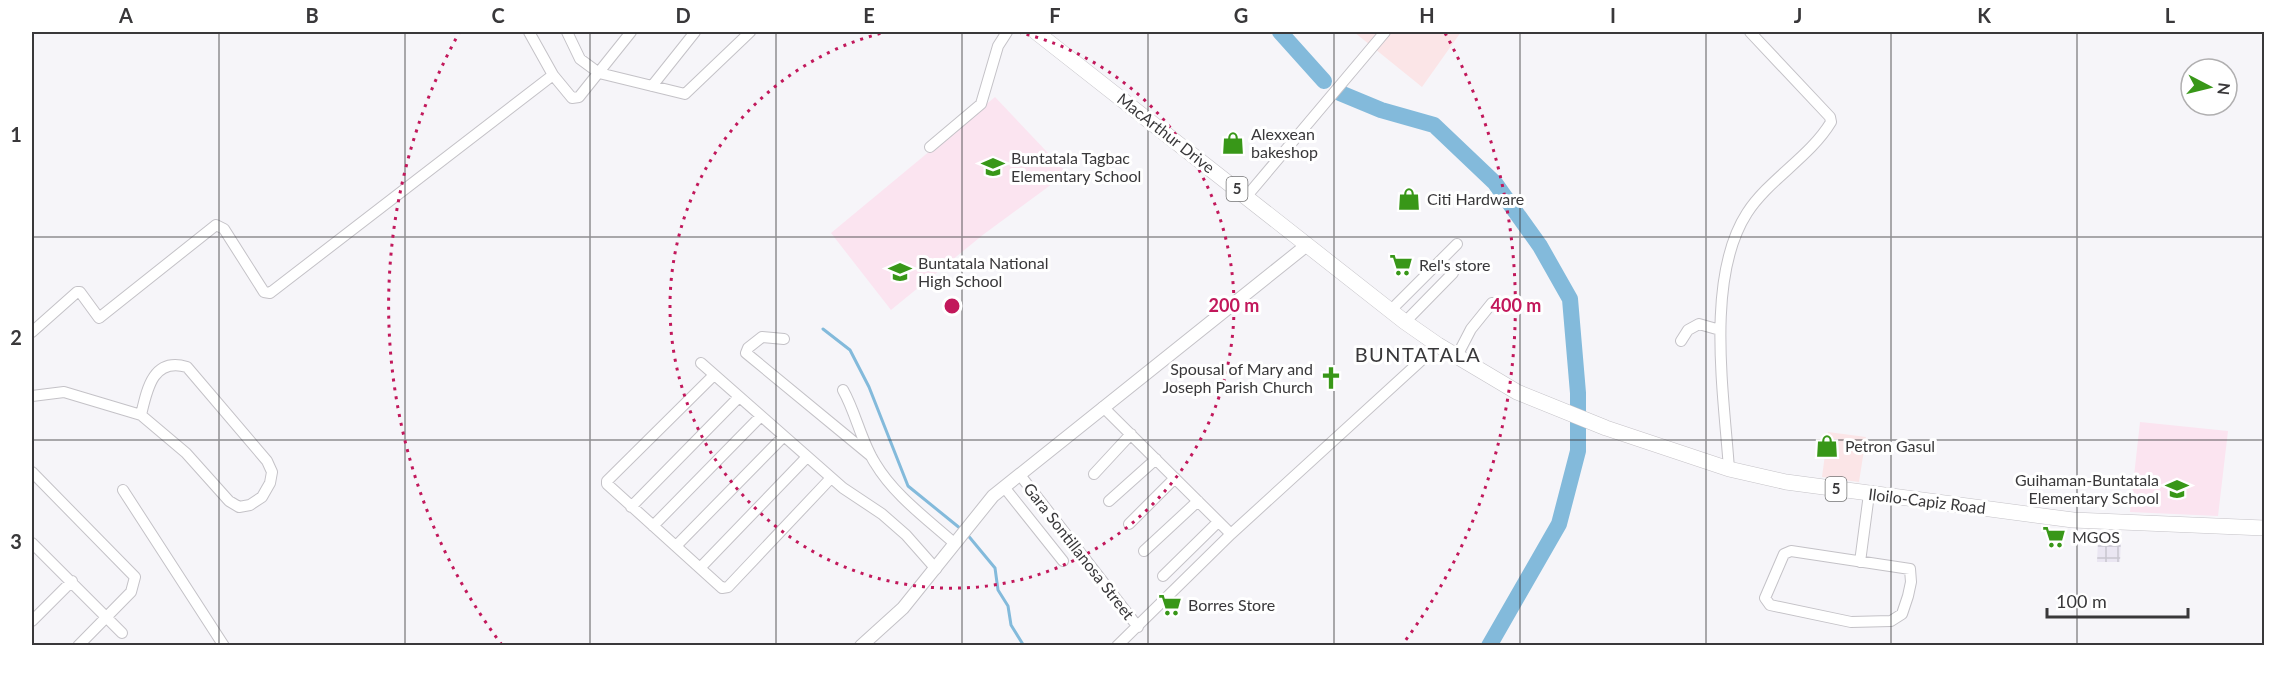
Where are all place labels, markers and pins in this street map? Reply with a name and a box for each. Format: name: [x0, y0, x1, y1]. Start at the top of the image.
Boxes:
place label: Alexxean bakeshop: [1251, 124, 1318, 161]
shop icon: Alexxean bakeshop: [1220, 130, 1246, 156]
place label: Buntatala Tagbac Elementary School: [1011, 148, 1141, 185]
school or university icon: Buntatala Tagbac Elementary School: [980, 154, 1006, 180]
shop icon: Citi Hardware: [1396, 186, 1422, 212]
place label: Citi Hardware: [1427, 189, 1524, 208]
supermarket icon: Rel's store: [1388, 252, 1414, 278]
place label: Buntatala National High School: [918, 253, 1048, 290]
place label: Rel's store: [1419, 255, 1491, 274]
school or university icon: Buntatala National High School: [887, 259, 913, 285]
centre of rings: [942, 296, 962, 316]
place label: Spousal of Mary and Joseph Parish Church: [1163, 359, 1313, 396]
church icon: Spousal of Mary and Joseph Parish Church: [1318, 365, 1344, 391]
shop icon: Petron Gasul: [1814, 433, 1840, 459]
place label: Petron Gasul: [1845, 436, 1935, 455]
place label: Guihaman-Buntatala Elementary School: [2015, 470, 2159, 507]
school or university icon: Guihaman-Buntatala Elementary School: [2164, 476, 2190, 502]
supermarket icon: MGOS: [2041, 524, 2067, 550]
place label: MGOS: [2072, 527, 2120, 546]
supermarket icon: Borres Store: [1157, 592, 1183, 618]
place label: Borres Store: [1188, 595, 1275, 614]

